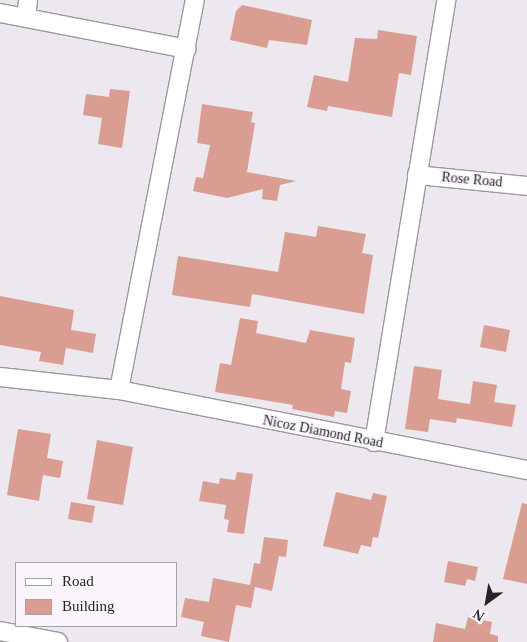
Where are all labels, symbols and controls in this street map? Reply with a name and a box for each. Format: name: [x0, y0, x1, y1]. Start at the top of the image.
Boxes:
street label: Rose Road: [441, 169, 503, 191]
street label: Nicoz Diamond Road: [261, 412, 385, 452]
legend: [15, 562, 178, 627]
text: Road: [62, 573, 94, 589]
north arrow: [462, 577, 512, 627]
text: Building: [62, 598, 115, 614]
text: N: [471, 606, 487, 624]

